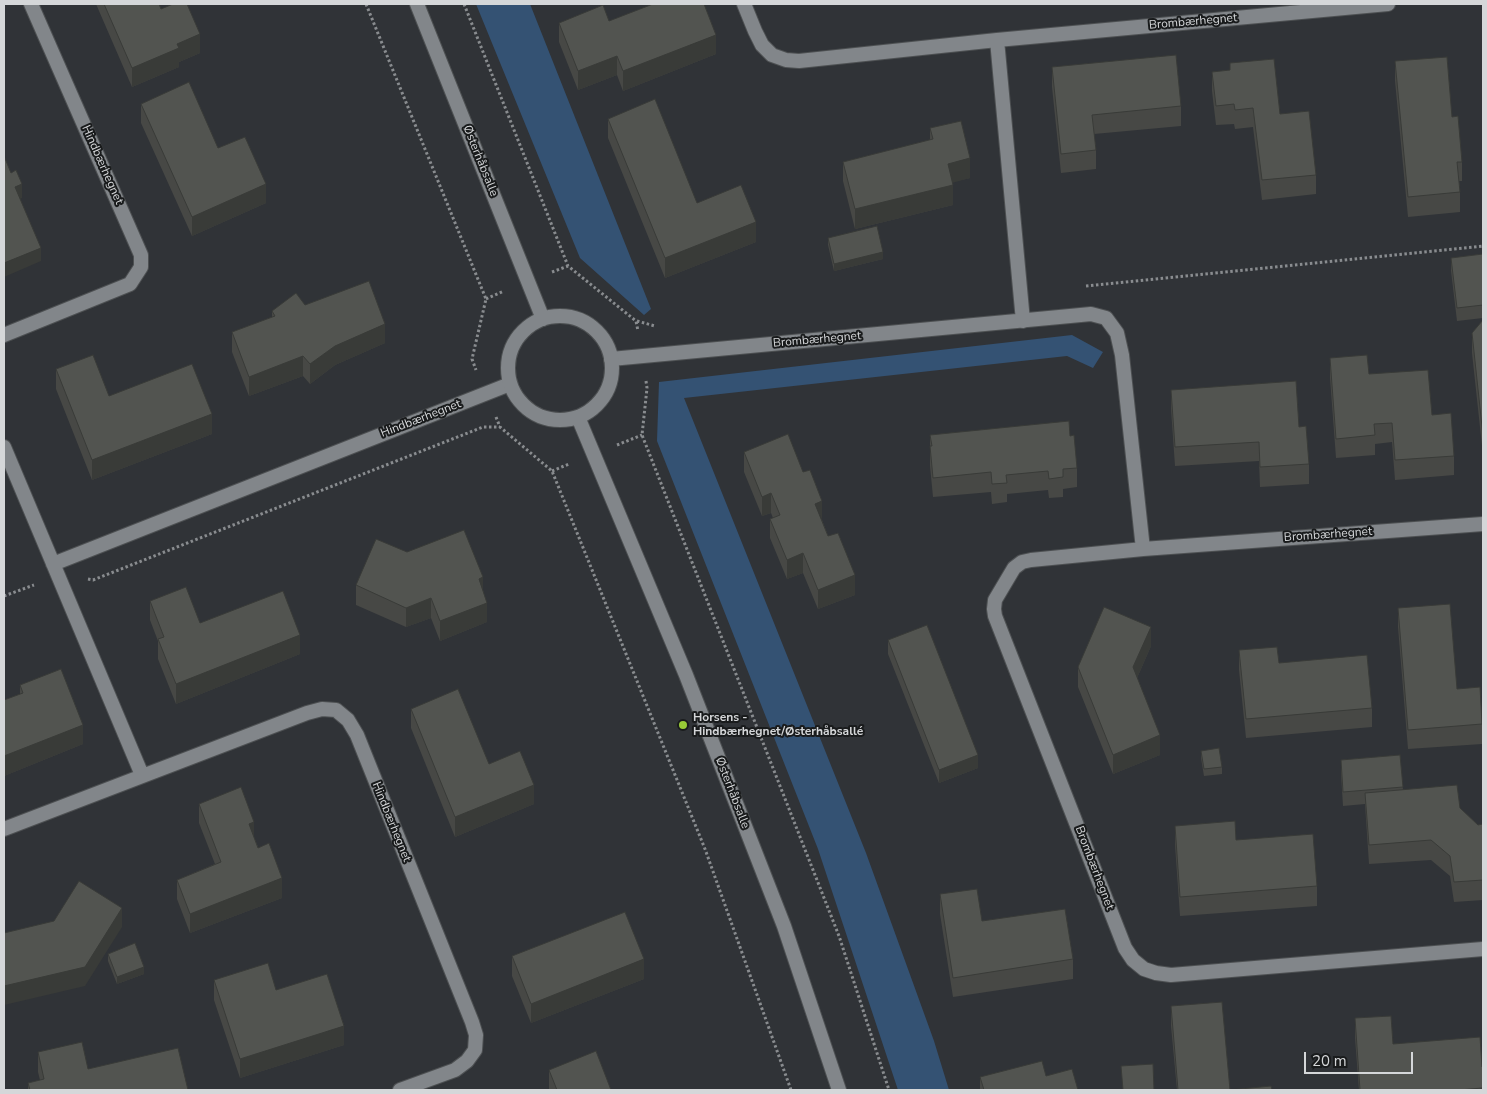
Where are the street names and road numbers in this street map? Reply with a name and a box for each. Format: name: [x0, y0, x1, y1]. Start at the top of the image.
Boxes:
street label: Brombærhegnet: [1148, 11, 1238, 33]
street label: Hindbærhegnet: [78, 123, 126, 207]
street label: Østerhåbsalle: [459, 123, 501, 199]
street label: Brombærhegnet: [772, 329, 862, 351]
street label: Hindbærhegnet: [379, 397, 463, 441]
street label: Brombærhegnet: [1283, 525, 1373, 545]
street label: Østerhåbsalle: [712, 755, 752, 831]
street label: Hindbærhegnet: [368, 780, 414, 864]
street label: Brombærhegnet: [1071, 824, 1117, 912]

